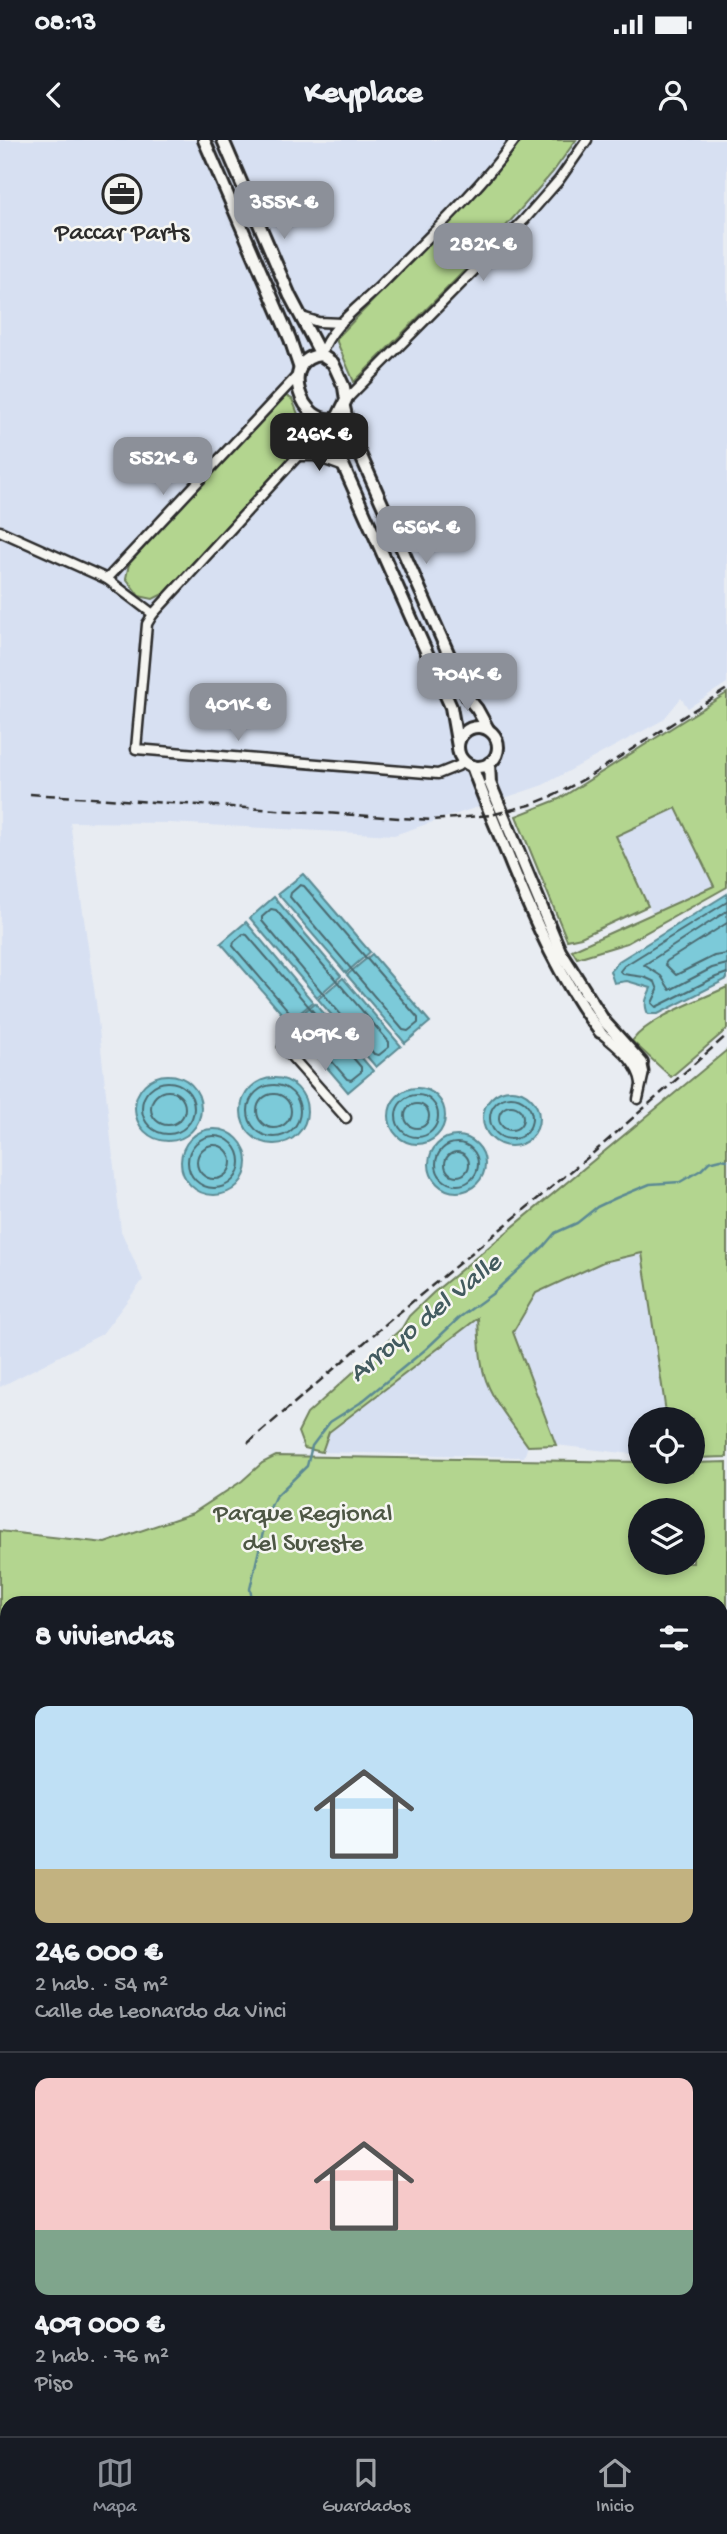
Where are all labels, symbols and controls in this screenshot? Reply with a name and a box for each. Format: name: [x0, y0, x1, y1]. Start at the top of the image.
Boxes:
text: 08:13: [35, 9, 96, 40]
icon: back: [35, 76, 73, 114]
text: Keyplace: [305, 76, 422, 114]
icon: person: [654, 76, 692, 114]
office icon: Paccar Parts: [101, 173, 143, 215]
pin: 355K €: [227, 182, 341, 241]
text: 355K €: [250, 190, 318, 217]
place label: Paccar Parts: [54, 219, 191, 250]
pin: 282K €: [426, 223, 540, 283]
text: 282K €: [450, 232, 516, 259]
pin: 246K €: [262, 414, 376, 473]
text: 246K €: [286, 422, 352, 449]
pin: 552K €: [106, 438, 220, 497]
text: 552K €: [129, 446, 197, 473]
pin: 656K €: [369, 506, 483, 566]
text: 656K €: [392, 515, 460, 542]
pin: 704K €: [410, 654, 524, 713]
text: 704K €: [433, 662, 501, 689]
pin: 401K €: [181, 684, 295, 743]
text: 401K €: [205, 692, 271, 719]
pin: 409K €: [268, 1014, 382, 1073]
text: 409K €: [291, 1022, 359, 1049]
water label: Arroyo del Valle: [343, 1246, 510, 1391]
map controls: [628, 1407, 705, 1575]
button: locate: [628, 1407, 705, 1484]
button: layers: [628, 1498, 705, 1575]
park label: Parque Regional del Sureste: [213, 1500, 392, 1561]
icon: filters: [655, 1619, 693, 1657]
text: 8 viviendas: [35, 1621, 173, 1656]
icon: home: [301, 1751, 427, 1877]
text: 246 000 €: [35, 1937, 162, 1972]
text: 2 hab. · 54 m²: [35, 1972, 168, 1999]
text: Calle de Leonardo da Vinci: [35, 1999, 287, 2026]
icon: home: [301, 2123, 427, 2249]
text: 409 000 €: [35, 2309, 164, 2344]
text: 2 hab. · 76 m²: [35, 2344, 169, 2371]
text: Piso: [35, 2371, 73, 2398]
tab: Mapa: [93, 2454, 137, 2519]
tab: Guardados: [322, 2454, 410, 2519]
tab: Inicio: [596, 2454, 634, 2519]

